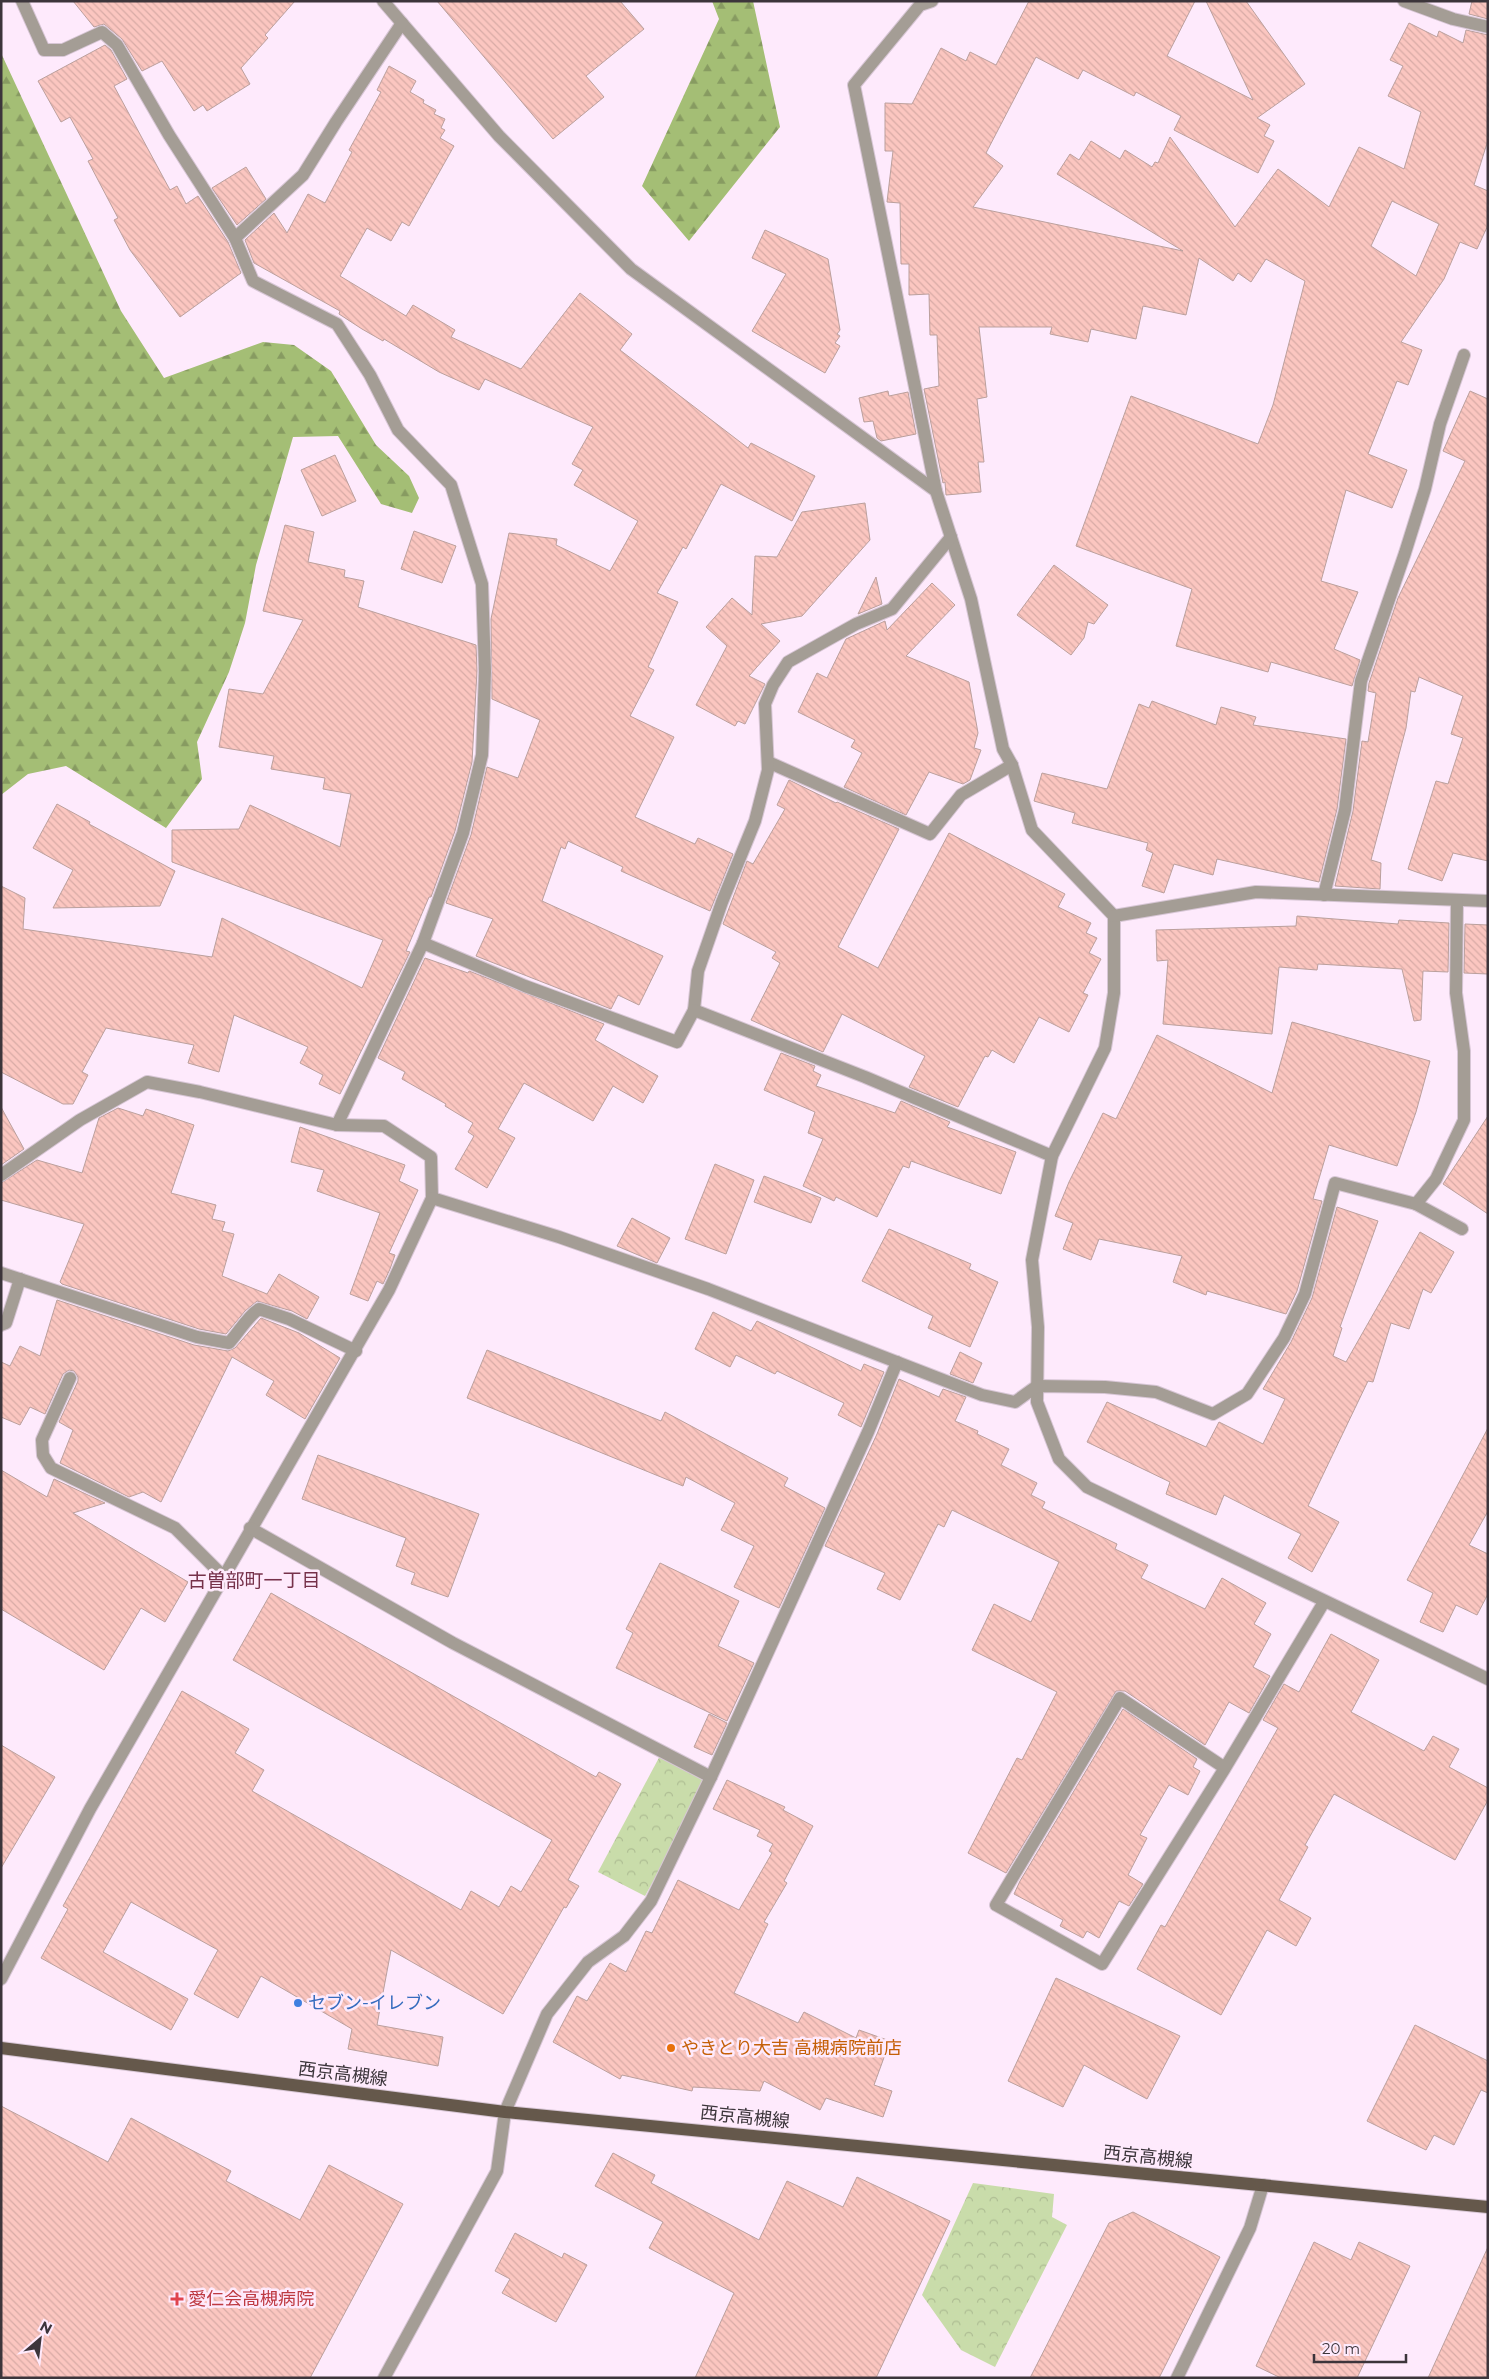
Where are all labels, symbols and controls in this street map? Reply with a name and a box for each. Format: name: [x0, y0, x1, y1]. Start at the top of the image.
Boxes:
district label: 古曽部町一丁目: [187, 1569, 321, 1592]
place label: セブン-イレブン: [308, 1992, 441, 2014]
marker: セブン-イレブン: [292, 1997, 304, 2009]
place label: やきとり大吉 高槻病院前店: [681, 2037, 902, 2059]
marker: やきとり大吉 高槻病院前店: [665, 2042, 677, 2054]
street label: 西京高槻線: [297, 2058, 389, 2090]
street label: 西京高槻線: [699, 2101, 791, 2133]
street label: 西京高槻線: [1102, 2141, 1194, 2173]
place label: 愛仁会高槻病院: [188, 2288, 314, 2310]
marker: 愛仁会高槻病院: [170, 2292, 184, 2306]
north arrow: [15, 2314, 65, 2364]
text: N: [37, 2317, 55, 2338]
scale bar: [1314, 2332, 1406, 2364]
text: 20 m: [1322, 2339, 1360, 2358]

